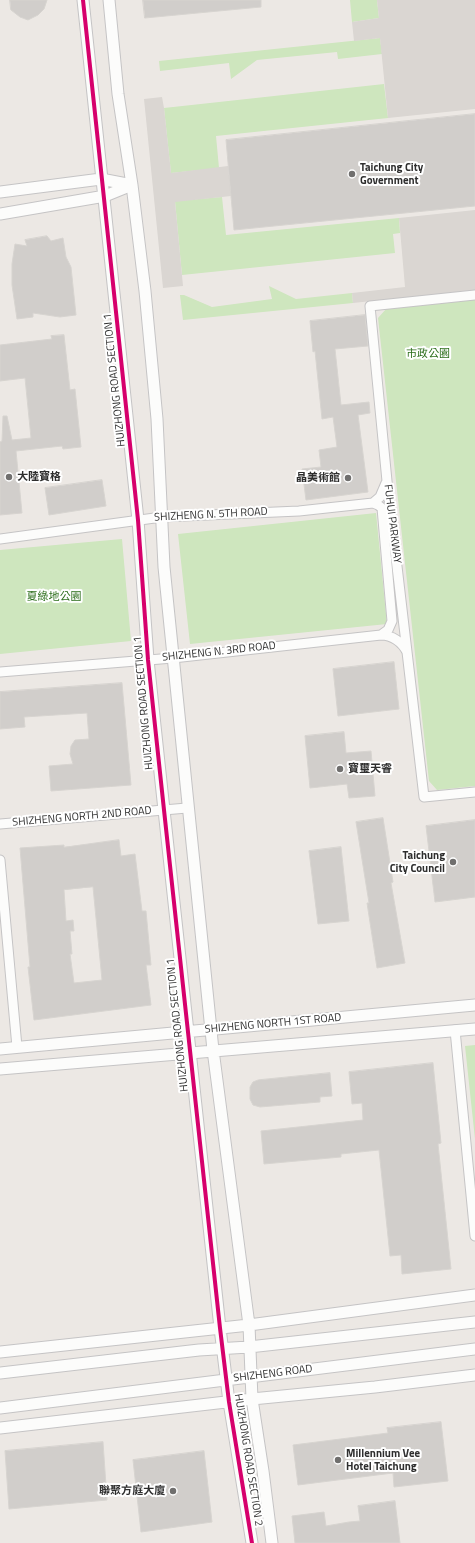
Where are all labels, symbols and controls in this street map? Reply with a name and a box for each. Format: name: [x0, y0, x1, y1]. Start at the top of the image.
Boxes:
place label: Taichung City Government: [360, 161, 423, 187]
marker: Taichung City Government: [347, 169, 357, 179]
street label: HUIZHONG ROAD SECTION 1: [101, 313, 129, 447]
park label: 市政公園: [406, 347, 450, 361]
place label: 大陸寶格: [17, 470, 61, 484]
place label: 晶美術館: [296, 471, 340, 485]
marker: 大陸寶格: [4, 472, 14, 482]
marker: 晶美術館: [343, 473, 353, 483]
street label: FUHUI PARKWAY: [381, 484, 403, 564]
street label: SHIZHENG N. 5TH ROAD: [154, 505, 268, 525]
park label: 夏綠地公園: [27, 590, 81, 604]
street label: HUIZHONG ROAD SECTION 1: [132, 636, 156, 770]
street label: SHIZHENG N. 3RD ROAD: [161, 639, 277, 665]
place label: 寶璽天睿: [348, 762, 392, 776]
marker: 寶璽天睿: [335, 764, 345, 774]
street label: SHIZHENG NORTH 2ND ROAD: [12, 804, 152, 830]
place label: Taichung City Council: [390, 849, 445, 875]
marker: Taichung City Council: [448, 857, 458, 867]
street label: HUIZHONG ROAD SECTION 1: [164, 958, 192, 1092]
street label: SHIZHENG NORTH 1ST ROAD: [204, 1011, 342, 1037]
street label: SHIZHENG ROAD: [233, 1363, 313, 1385]
street label: HUIZHONG ROAD SECTION 2: [231, 1393, 265, 1527]
place label: Millennium Vee Hotel Taichung: [346, 1447, 420, 1473]
marker: Millennium Vee Hotel Taichung: [333, 1455, 343, 1465]
place label: 聯聚方庭大廈: [99, 1484, 165, 1498]
marker: 聯聚方庭大廈: [168, 1486, 178, 1496]

